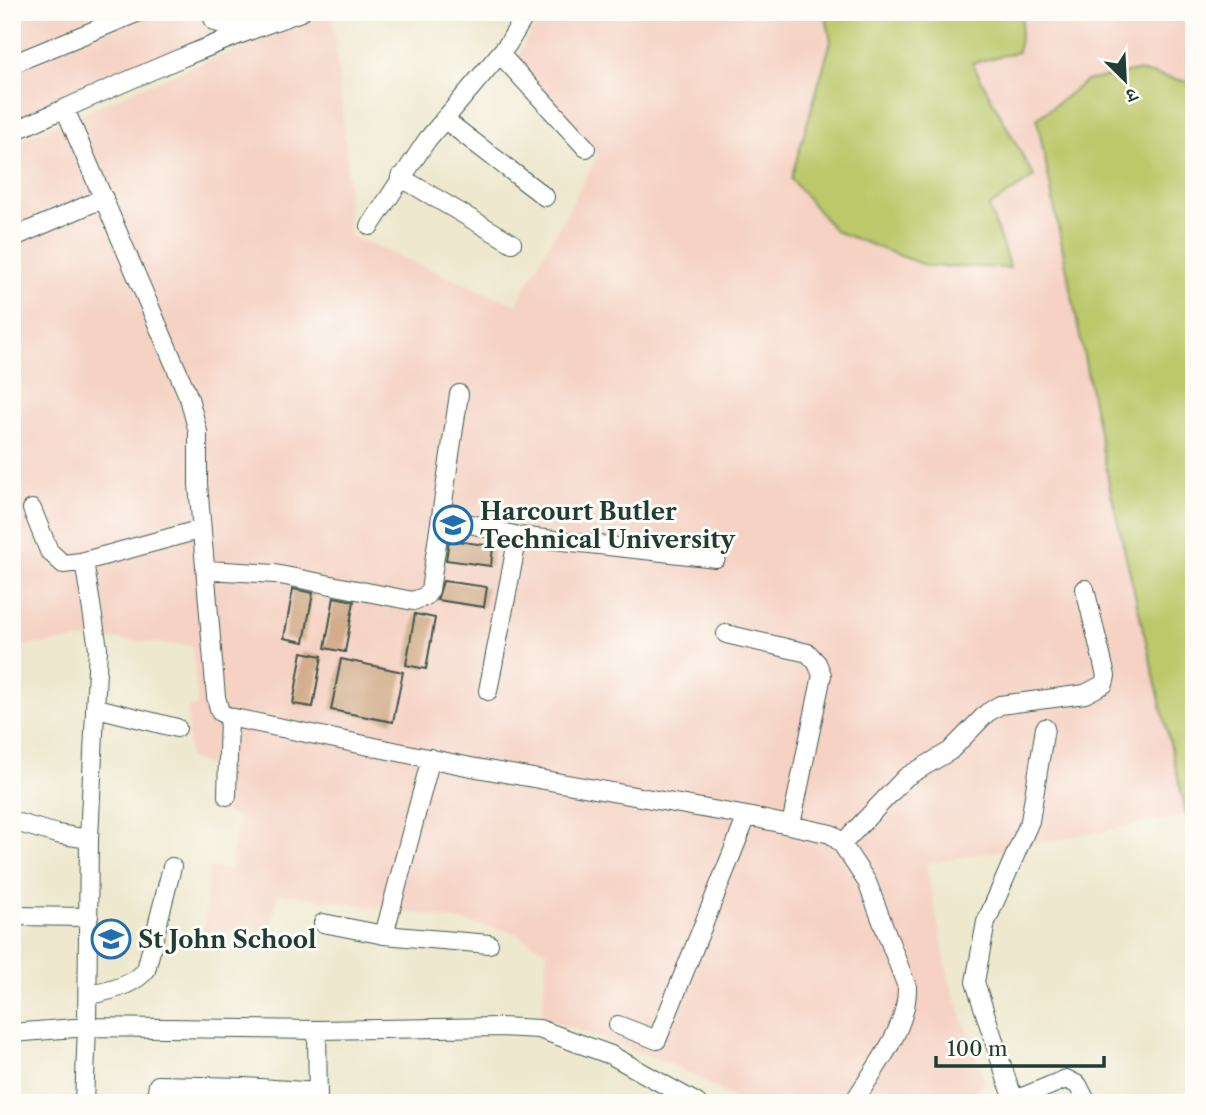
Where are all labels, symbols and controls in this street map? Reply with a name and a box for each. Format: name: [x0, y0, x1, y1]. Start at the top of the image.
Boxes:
north arrow: [1090, 46, 1160, 116]
text: उ: [1121, 82, 1143, 108]
place label: Harcourt Butler Technical University: [480, 497, 736, 554]
school or university icon: Harcourt Butler Technical University: [432, 504, 474, 546]
school or university icon: St John School: [90, 918, 132, 960]
place label: St John School: [138, 925, 316, 954]
scale bar: [936, 1024, 1104, 1068]
text: 100 m: [947, 1036, 1008, 1061]

